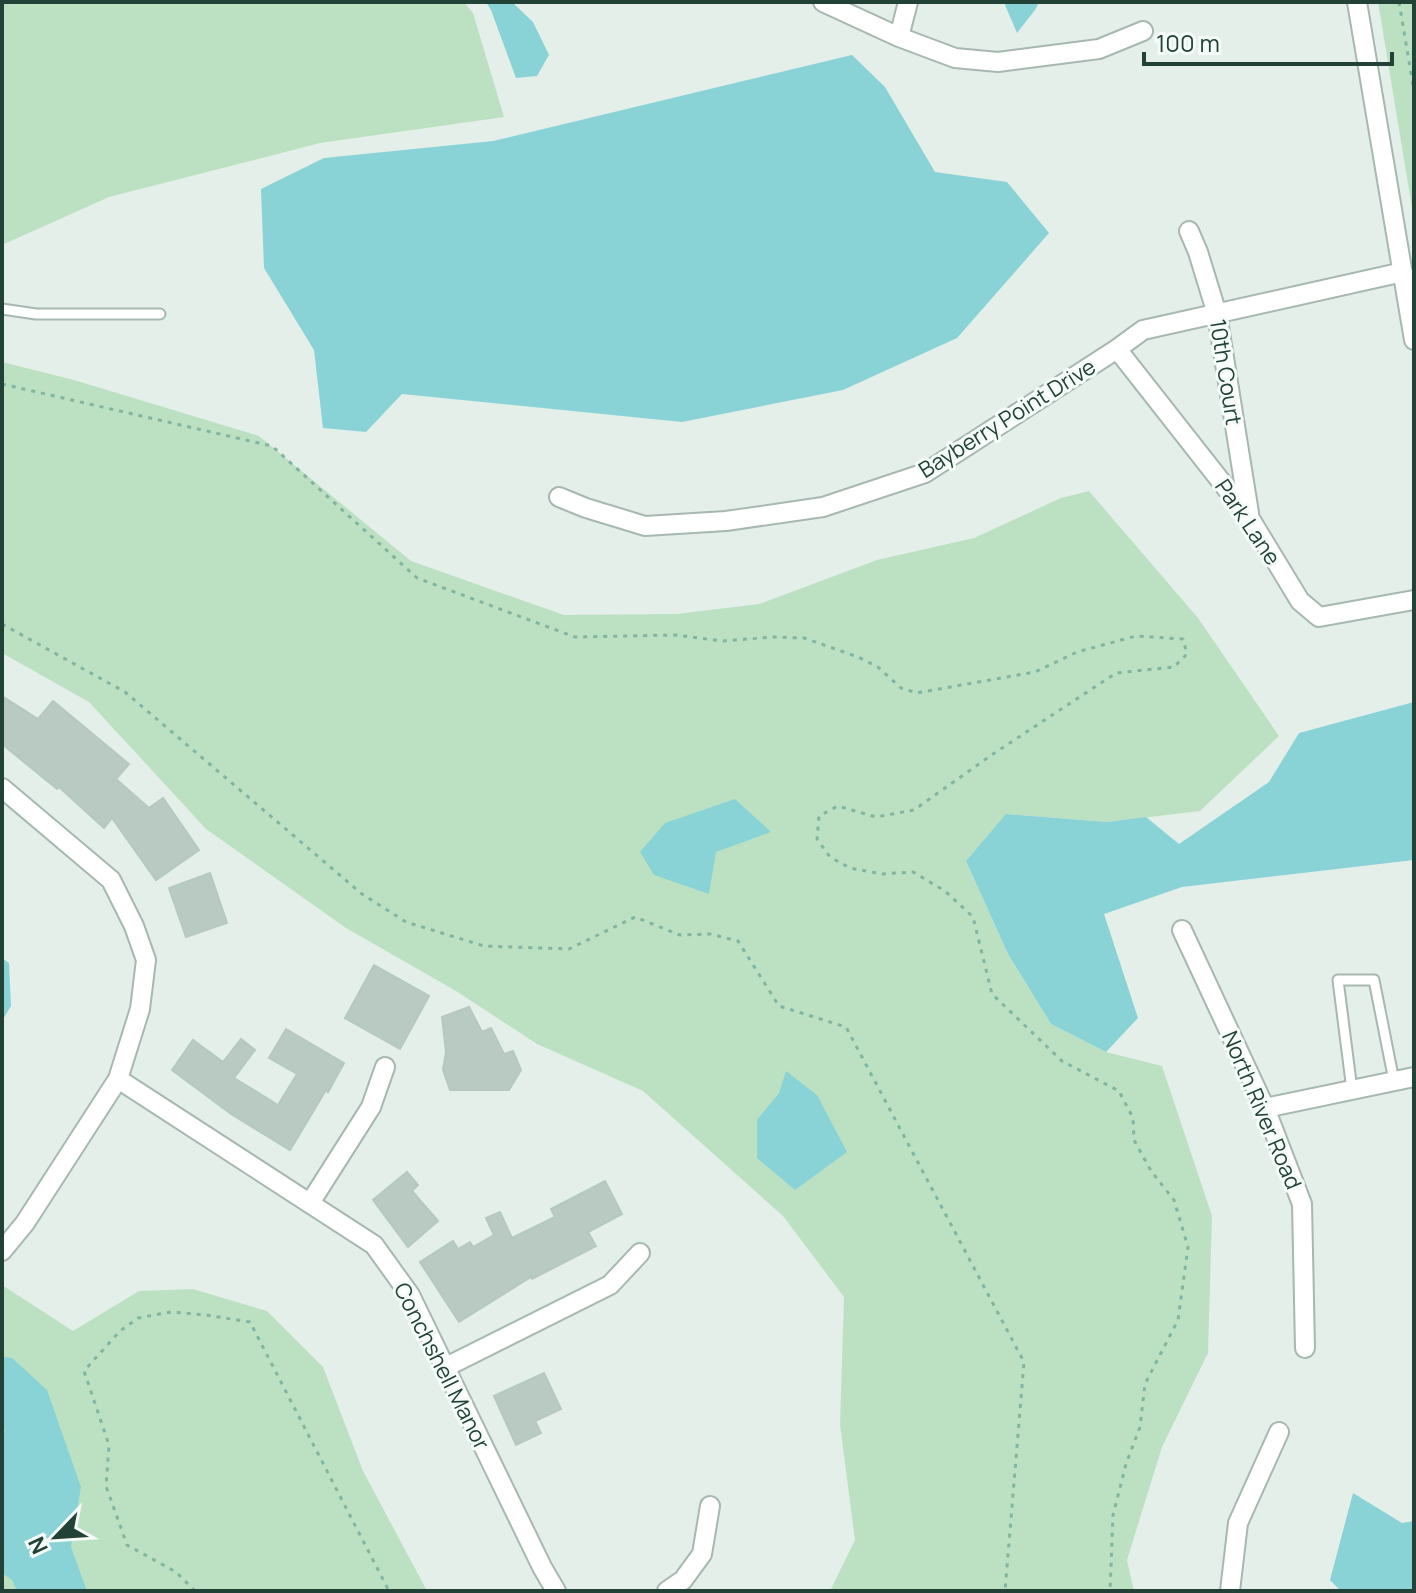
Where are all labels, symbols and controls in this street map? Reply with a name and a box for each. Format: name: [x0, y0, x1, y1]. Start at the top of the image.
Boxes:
scale bar: [1144, 16, 1392, 66]
text: 100 m: [1156, 26, 1220, 59]
street label: 10th Court: [1203, 317, 1249, 427]
street label: Bayberry Point Drive: [913, 351, 1101, 485]
street label: Park Lane: [1208, 473, 1288, 571]
street label: North River Road: [1215, 1026, 1309, 1194]
street label: Conchshell Manor: [387, 1277, 497, 1455]
north arrow: [16, 1497, 96, 1577]
text: N: [21, 1532, 55, 1559]

